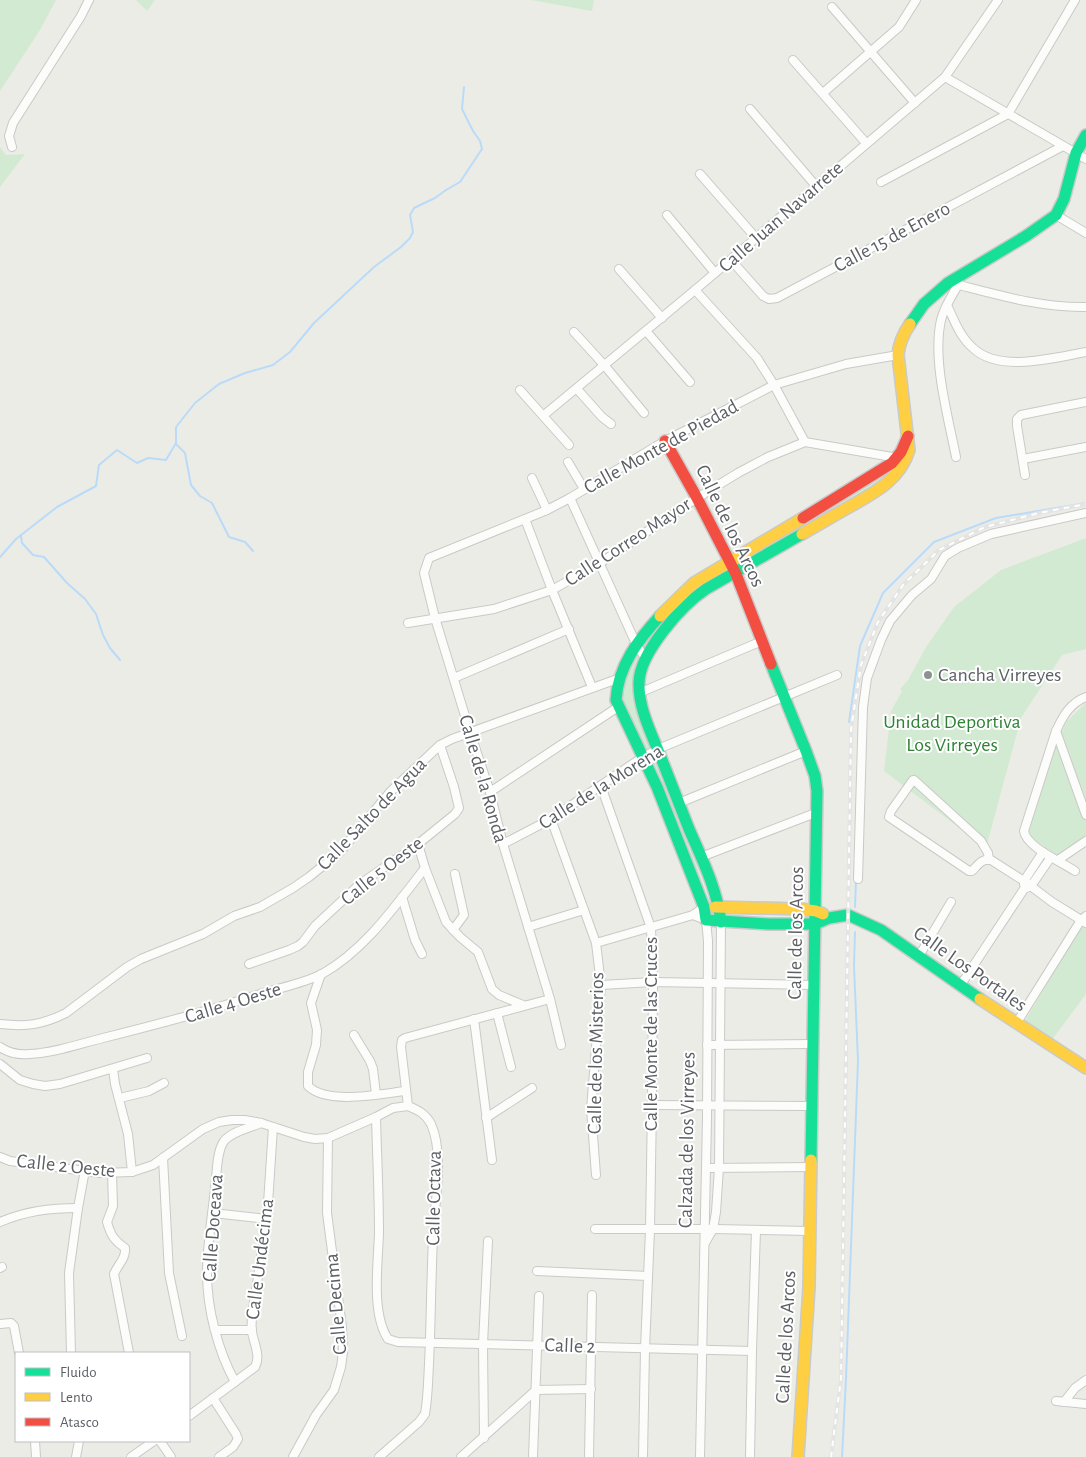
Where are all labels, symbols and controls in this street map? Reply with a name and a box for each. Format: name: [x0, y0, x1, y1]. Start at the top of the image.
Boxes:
street label: Calle Juan Navarrete: [715, 158, 847, 276]
street label: Calle 15 de Enero: [830, 198, 954, 276]
street label: Calle Monte de Piedad: [580, 396, 742, 498]
street label: Calle de los Arcos: [692, 462, 768, 590]
street label: Calle Correo Mayor: [561, 494, 695, 590]
place label: Cancha Virreyes: [938, 665, 1062, 685]
marker: Cancha Virreyes: [922, 669, 934, 681]
park label: Unidad Deportiva Los Virreyes: [883, 712, 1021, 755]
street label: Calle de la Ronda: [455, 713, 511, 845]
street label: Calle de la Morena: [535, 741, 667, 833]
street label: Calle Salto de Agua: [313, 754, 431, 874]
street label: Calle 5 Oeste: [337, 833, 427, 909]
street label: Calle de los Arcos: [785, 866, 807, 1000]
street label: Calle Los Portales: [910, 923, 1030, 1015]
street label: Calle Monte de las Cruces: [641, 937, 661, 1131]
street label: Calle de los Misterios: [585, 972, 607, 1134]
street label: Calle 4 Oeste: [182, 979, 284, 1027]
street label: Calzada de los Virreyes: [675, 1052, 699, 1228]
street label: Calle Octava: [423, 1150, 445, 1246]
street label: Calle 2 Oeste: [16, 1151, 116, 1181]
street label: Calle Doceava: [199, 1173, 227, 1283]
street label: Calle Undécima: [243, 1197, 277, 1321]
street label: Calle Decima: [322, 1252, 350, 1356]
street label: Calle de los Arcos: [773, 1270, 799, 1404]
street label: Calle 2: [544, 1335, 596, 1357]
legend: [15, 1352, 190, 1442]
text: Fluido: [60, 1365, 97, 1380]
text: Lento: [60, 1390, 93, 1405]
text: Atasco: [60, 1415, 99, 1430]

